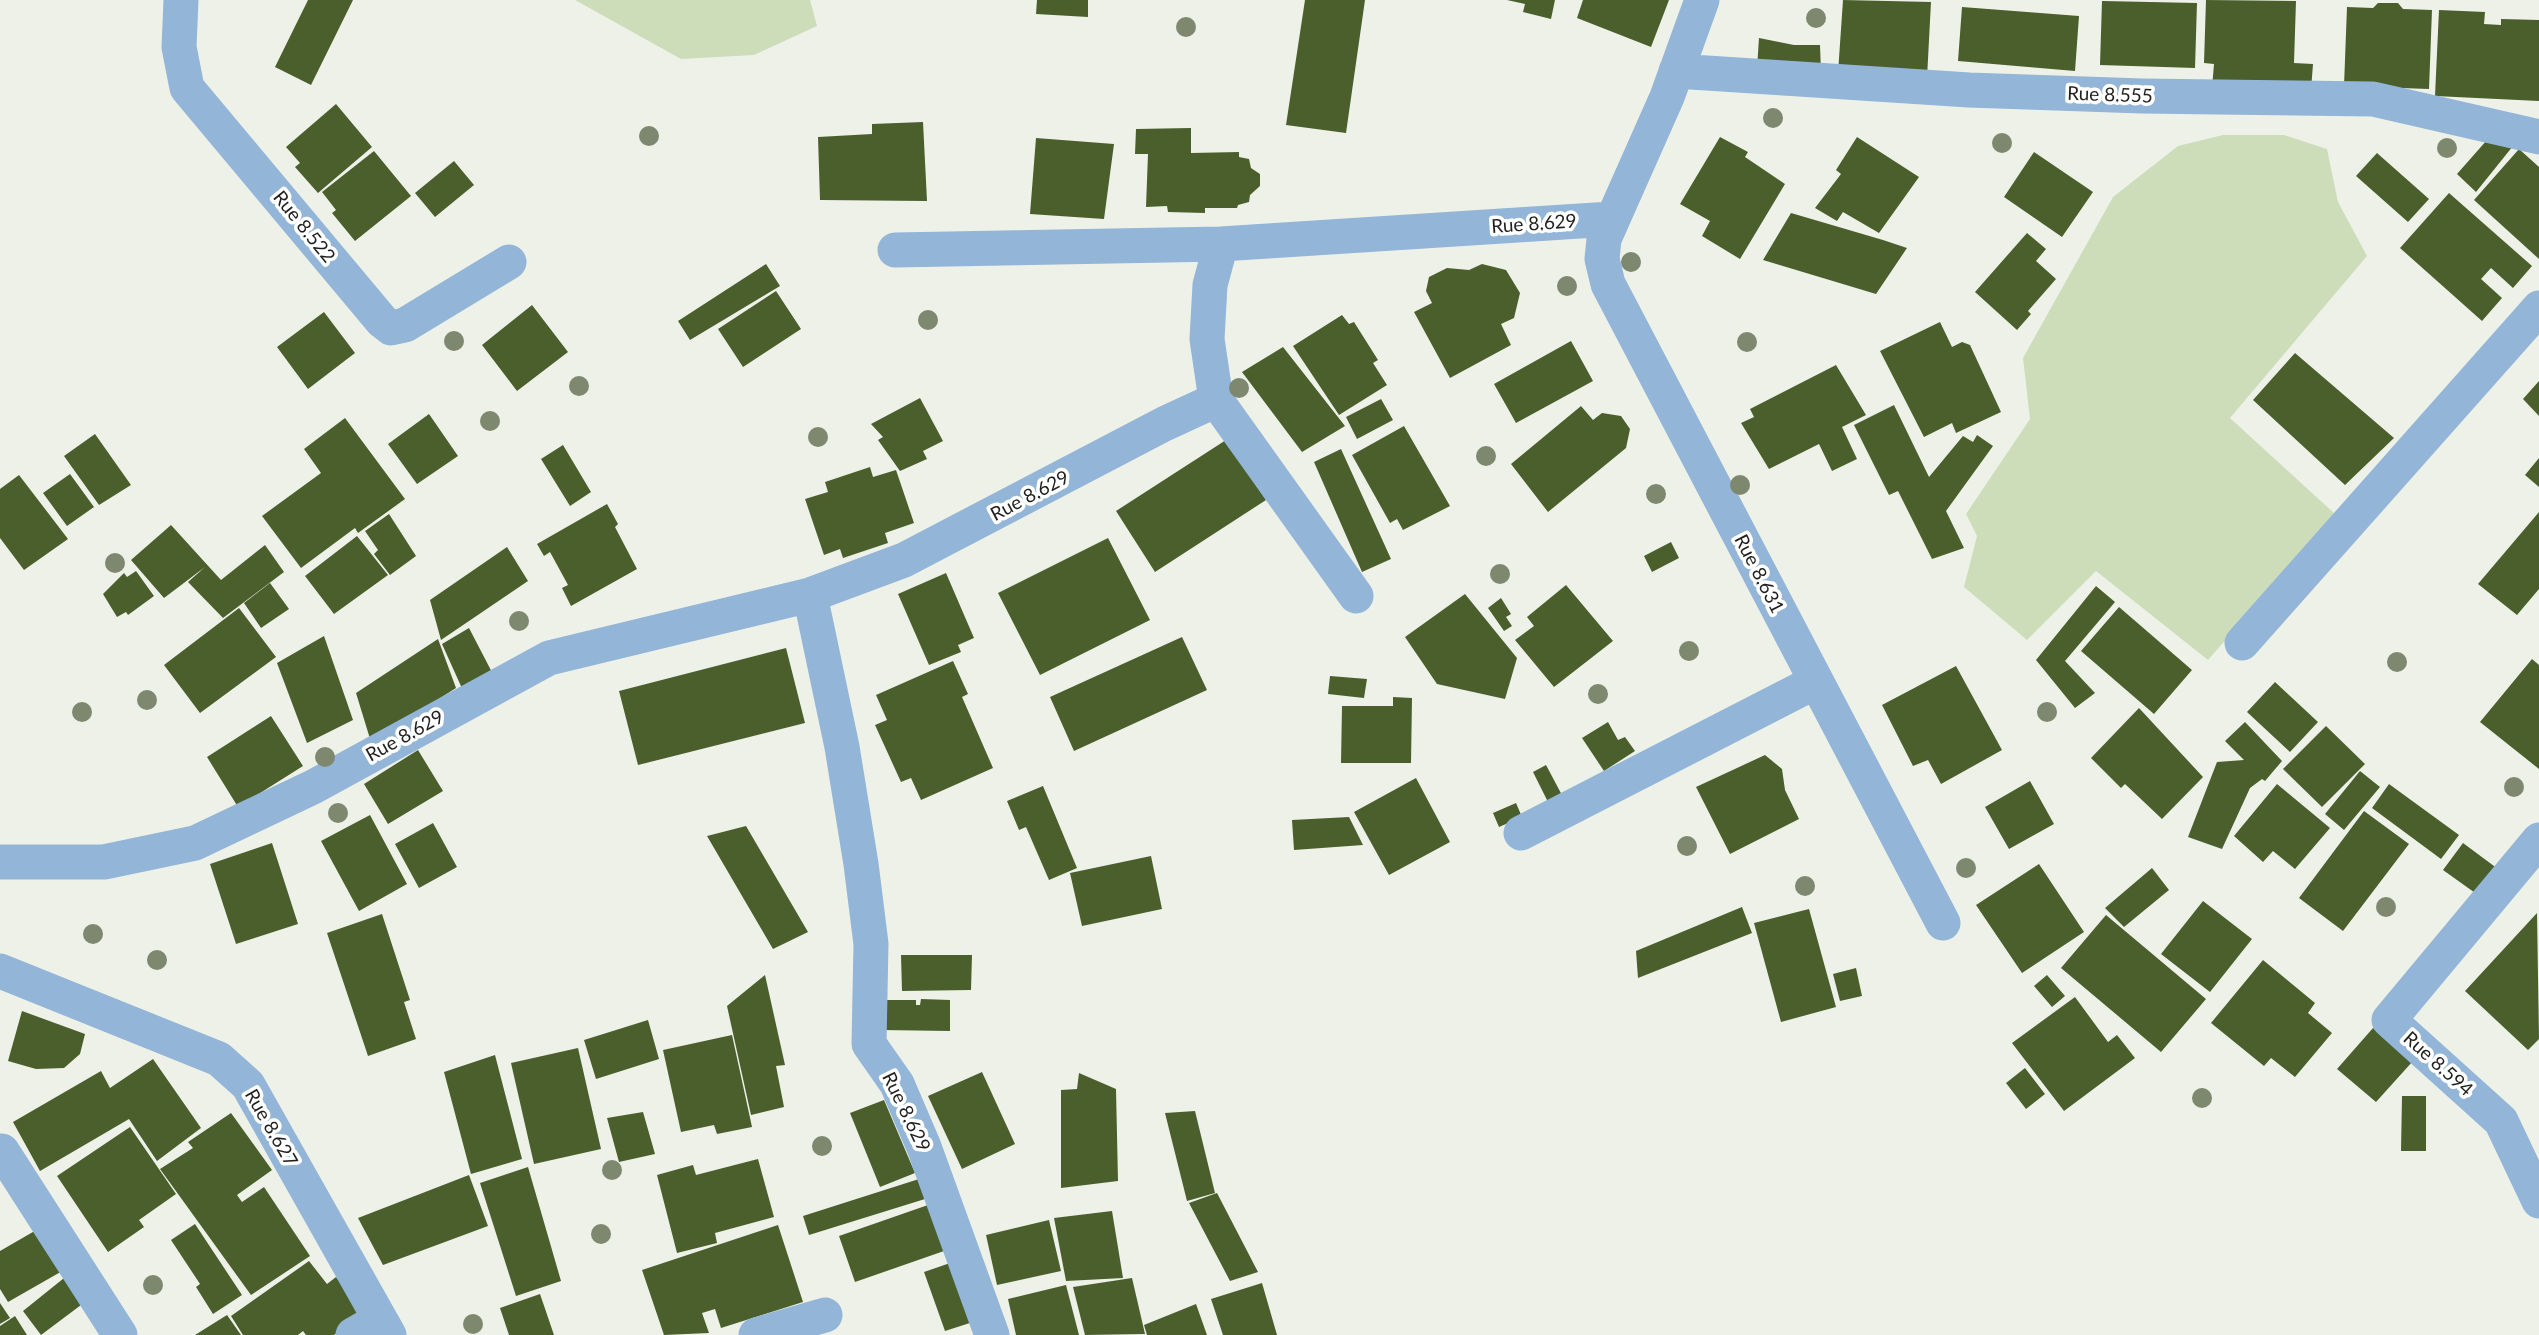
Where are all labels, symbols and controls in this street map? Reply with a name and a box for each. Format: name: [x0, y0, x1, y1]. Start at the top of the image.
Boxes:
street label: Rue 8.555: [2067, 82, 2153, 108]
street label: Rue 8.522: [268, 187, 340, 267]
street label: Rue 8.629: [1491, 210, 1577, 238]
street label: Rue 8.629: [987, 466, 1073, 526]
street label: Rue 8.631: [1729, 531, 1789, 617]
street label: Rue 8.629: [362, 705, 448, 767]
street label: Rue 8.594: [2399, 1027, 2477, 1101]
street label: Rue 8.629: [877, 1069, 935, 1155]
street label: Rue 8.627: [240, 1085, 302, 1171]

